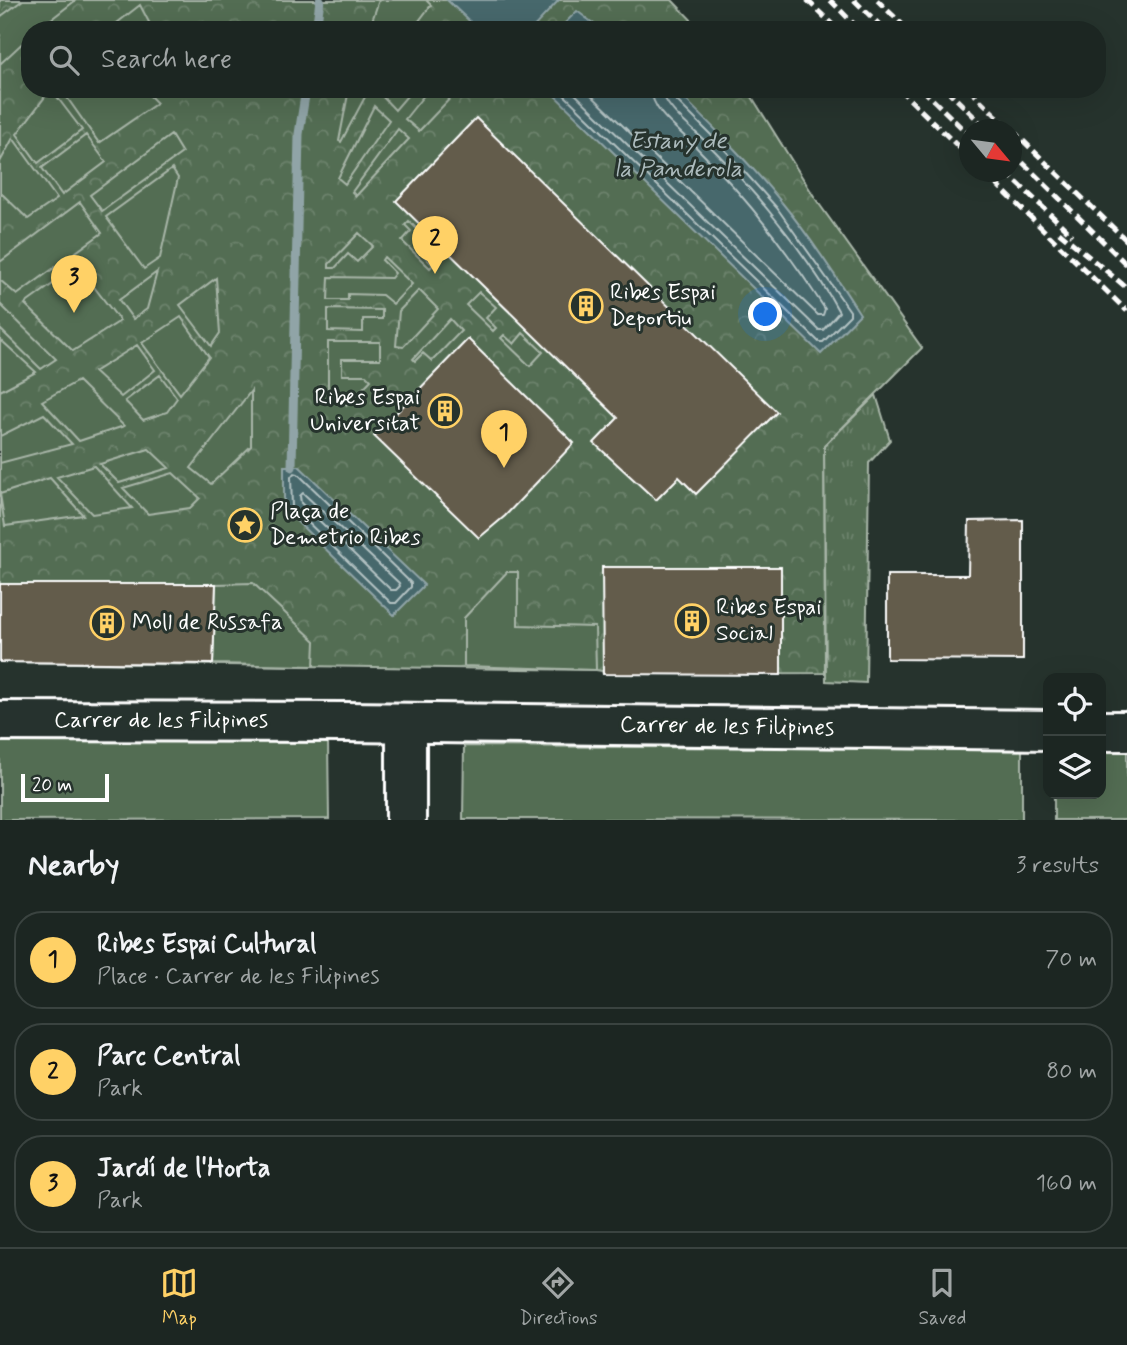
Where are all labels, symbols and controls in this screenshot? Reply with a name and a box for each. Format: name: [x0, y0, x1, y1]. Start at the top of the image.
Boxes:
search box: [21, 21, 1106, 98]
icon: search: [45, 41, 83, 79]
text: Search here: [101, 43, 232, 77]
north arrow: [959, 119, 1022, 182]
water label: Estany de la Panderola: [614, 126, 742, 185]
pin: 2: [412, 216, 458, 274]
pin: 3: [51, 255, 97, 313]
place label: Ribes Espai Deportiu: [610, 278, 716, 334]
building icon: Ribes Espai Deportiu: [567, 287, 605, 325]
your location: [748, 297, 782, 331]
place label: Ribes Espai Universitat: [310, 383, 420, 439]
building icon: Ribes Espai Universitat: [426, 392, 464, 430]
pin: 1: [481, 410, 527, 468]
place label: Plaça de Demetrio Ribes: [270, 497, 421, 553]
place icon: Plaça de Demetrio Ribes: [226, 506, 264, 544]
place label: Ribes Espai Social: [716, 593, 822, 649]
building icon: Ribes Espai Social: [673, 602, 711, 640]
building icon: Moll de Russafa: [88, 604, 126, 642]
place label: Moll de Russafa: [132, 608, 283, 638]
map controls: [1043, 673, 1106, 799]
button: locate: [1043, 673, 1106, 736]
street label: Carrer de les Filipines: [54, 706, 268, 736]
street label: Carrer de les Filipines: [620, 710, 834, 744]
button: layers: [1043, 736, 1106, 799]
scale bar: [21, 771, 108, 803]
text: 20 m: [32, 773, 72, 798]
text: Nearby: [28, 846, 119, 885]
text: 3 results: [1016, 851, 1099, 881]
text: Ribes Espai Cultural: [97, 928, 316, 962]
text: 1: [48, 945, 58, 975]
text: 70 m: [1045, 945, 1097, 975]
text: Place · Carrer de les Filipines: [97, 962, 380, 992]
text: Parc Central: [97, 1040, 240, 1074]
text: 2: [47, 1057, 59, 1087]
text: 80 m: [1046, 1057, 1097, 1087]
text: Park: [97, 1074, 143, 1104]
text: Jardí de l'Horta: [97, 1152, 270, 1186]
text: 3: [48, 1169, 58, 1199]
text: 160 m: [1036, 1169, 1097, 1199]
text: Park: [97, 1186, 143, 1216]
tab: Map: [160, 1264, 198, 1331]
tab: Directions: [519, 1264, 598, 1331]
tab: Saved: [918, 1264, 966, 1331]

